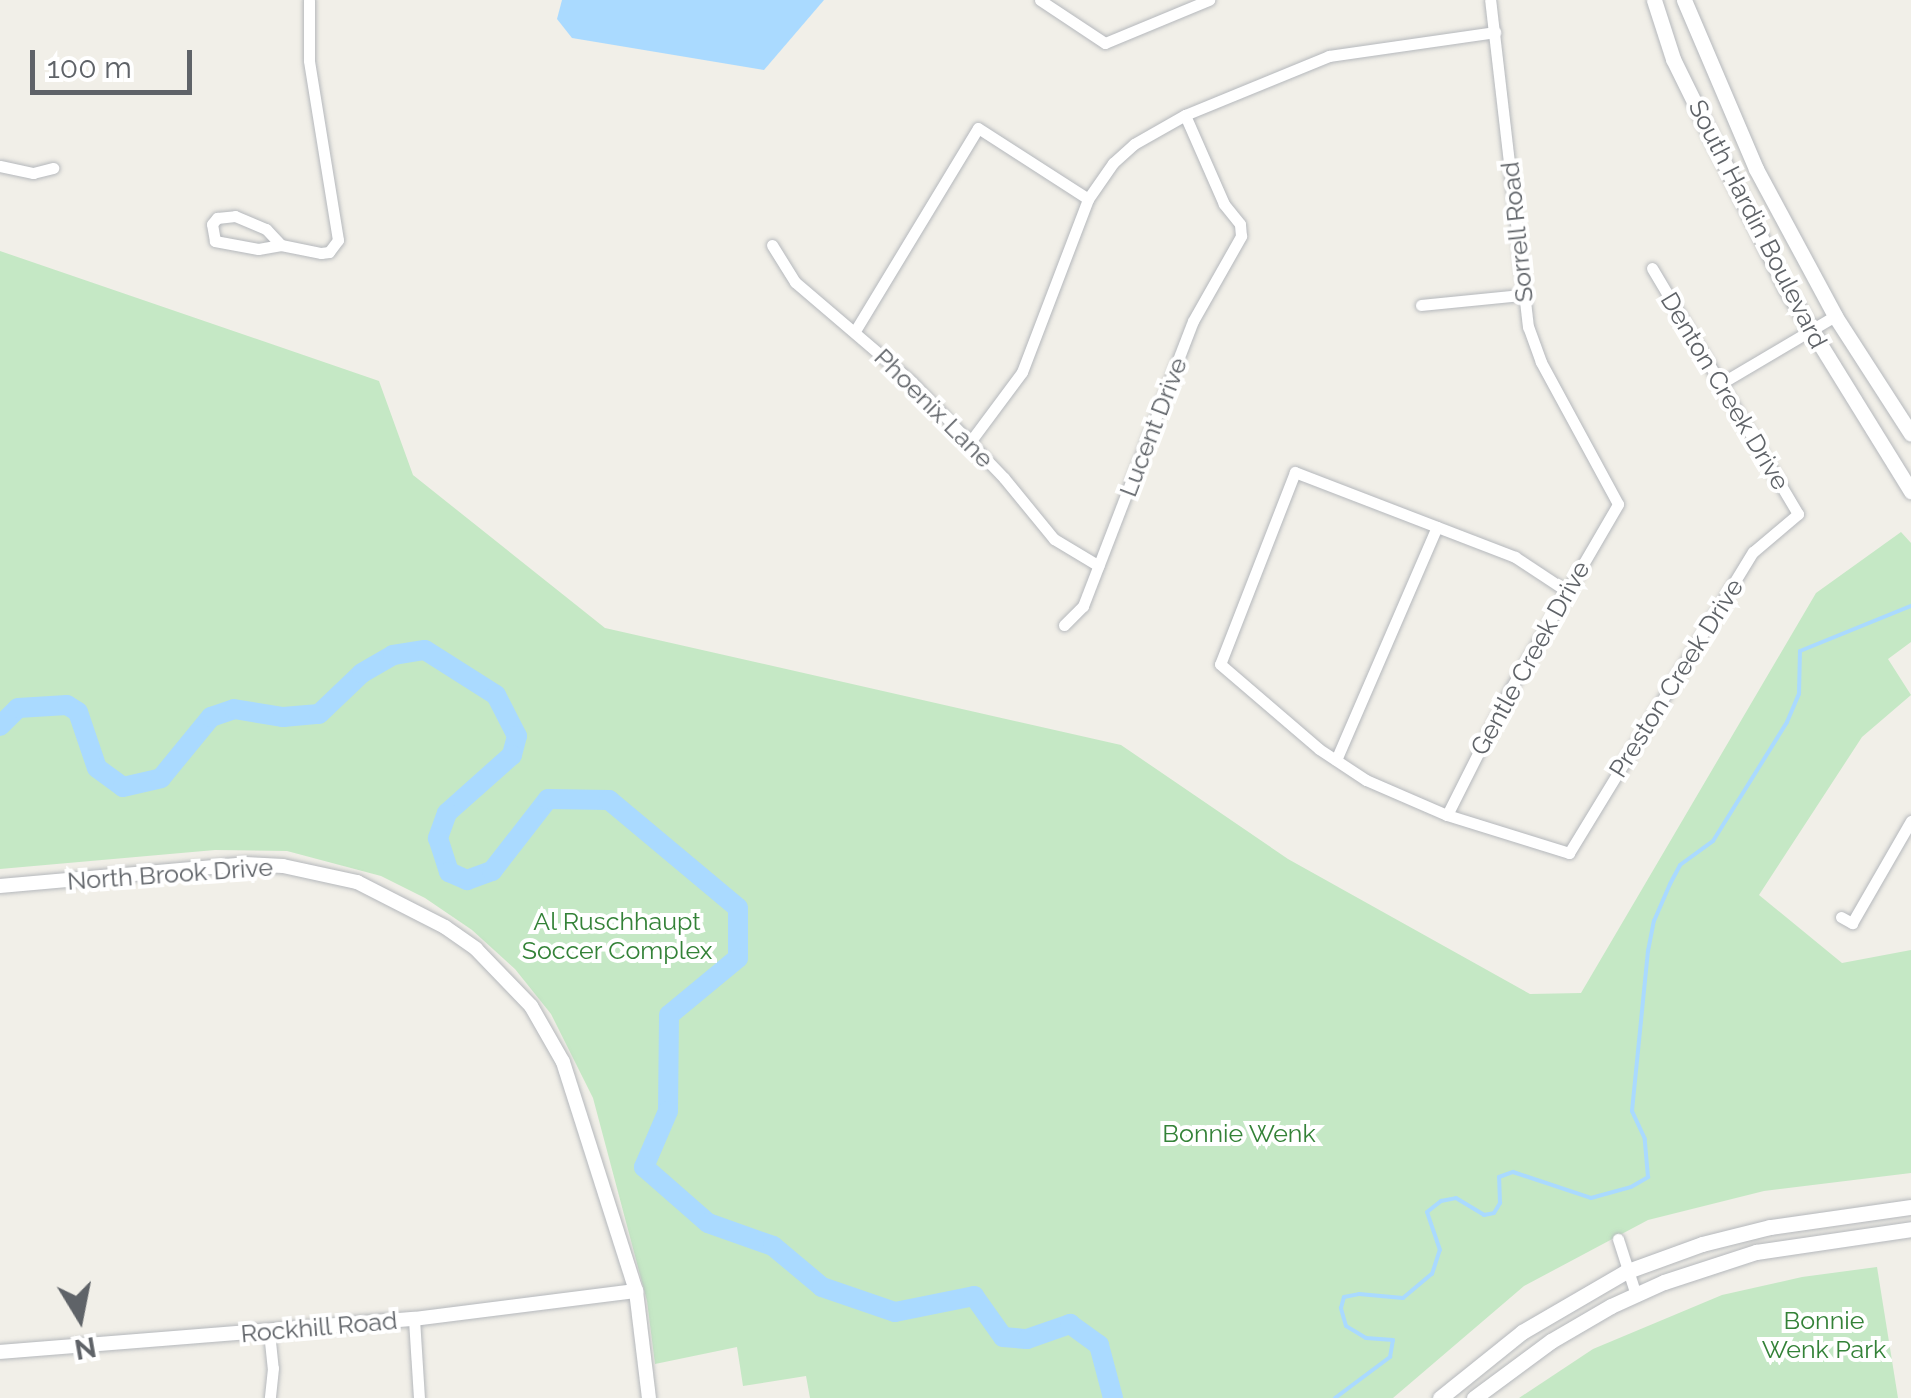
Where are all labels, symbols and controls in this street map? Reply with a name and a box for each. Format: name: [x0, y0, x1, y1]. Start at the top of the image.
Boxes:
scale bar: [35, 30, 198, 92]
text: 100 m: [47, 50, 132, 85]
street label: South Hardin Boulevard: [1682, 95, 1834, 353]
street label: Sorrell Road: [1495, 160, 1539, 304]
street label: Denton Creek Drive: [1654, 287, 1796, 495]
street label: Phoenix Lane: [868, 342, 1000, 474]
street label: Lucent Drive: [1113, 353, 1193, 501]
street label: Gentle Creek Drive: [1464, 556, 1596, 760]
street label: Preston Creek Drive: [1603, 573, 1749, 783]
street label: North Brook Drive: [66, 852, 274, 896]
park label: Al Ruschhaupt Soccer Complex: [521, 907, 713, 966]
park label: Bonnie Wenk: [1162, 1118, 1316, 1148]
north arrow: [30, 1268, 130, 1368]
street label: Rockhill Road: [239, 1305, 399, 1349]
park label: Bonnie Wenk Park: [1762, 1306, 1886, 1365]
text: N: [72, 1330, 99, 1366]

